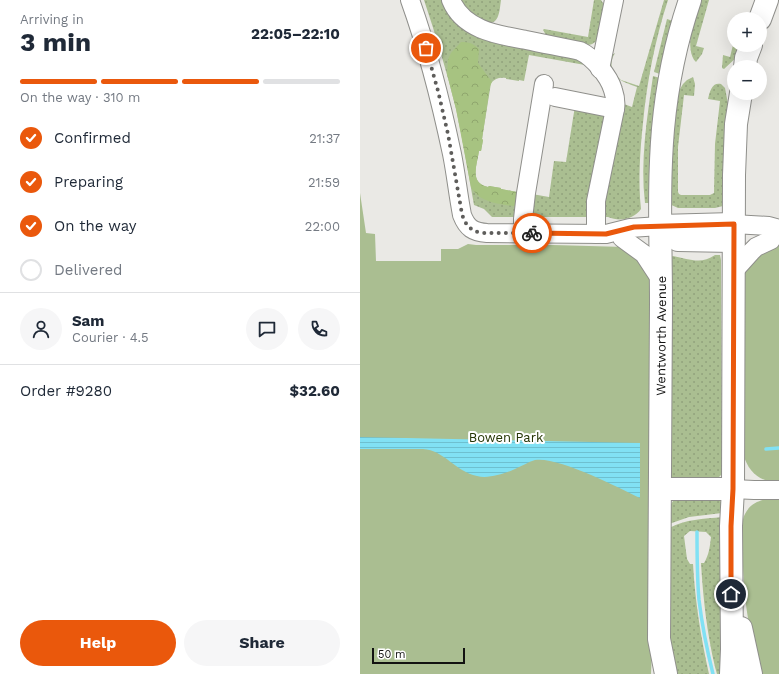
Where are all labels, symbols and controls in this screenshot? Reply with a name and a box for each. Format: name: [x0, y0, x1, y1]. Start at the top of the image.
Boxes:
text: Arriving in: [20, 12, 84, 27]
map controls: [727, 12, 767, 100]
button: +: [727, 12, 767, 52]
text: 22:05–22:10: [251, 25, 340, 43]
text: 3 min: [20, 27, 91, 57]
pin: [409, 31, 443, 65]
icon: bag: [415, 37, 437, 59]
button: −: [727, 60, 767, 100]
text: On the way · 310 m: [20, 90, 140, 105]
icon: check: [20, 127, 42, 149]
text: Confirmed: [54, 129, 131, 147]
text: 21:37: [309, 131, 340, 146]
icon: check: [20, 171, 42, 193]
text: Preparing: [54, 173, 123, 191]
text: 21:59: [308, 175, 340, 190]
courier: [512, 213, 552, 253]
icon: check: [20, 215, 42, 237]
text: On the way: [54, 217, 136, 235]
text: 22:00: [305, 219, 340, 234]
icon: bike: [521, 222, 543, 244]
text: Delivered: [54, 261, 122, 279]
street label: Wentworth Avenue: [653, 276, 669, 396]
button: person: [20, 308, 62, 350]
button: chat: [246, 308, 288, 350]
button: phone: [298, 308, 340, 350]
text: Sam: [72, 312, 104, 330]
text: Courier · 4.5: [72, 330, 149, 345]
text: Order #9280: [20, 382, 112, 400]
text: $32.60: [289, 382, 340, 400]
park label: Bowen Park: [469, 430, 544, 445]
pin: [714, 577, 748, 611]
icon: home: [720, 583, 742, 605]
button: Help: [20, 620, 176, 666]
button: Share: [184, 620, 340, 666]
scale bar: [372, 646, 465, 665]
text: 50 m: [378, 648, 405, 661]

